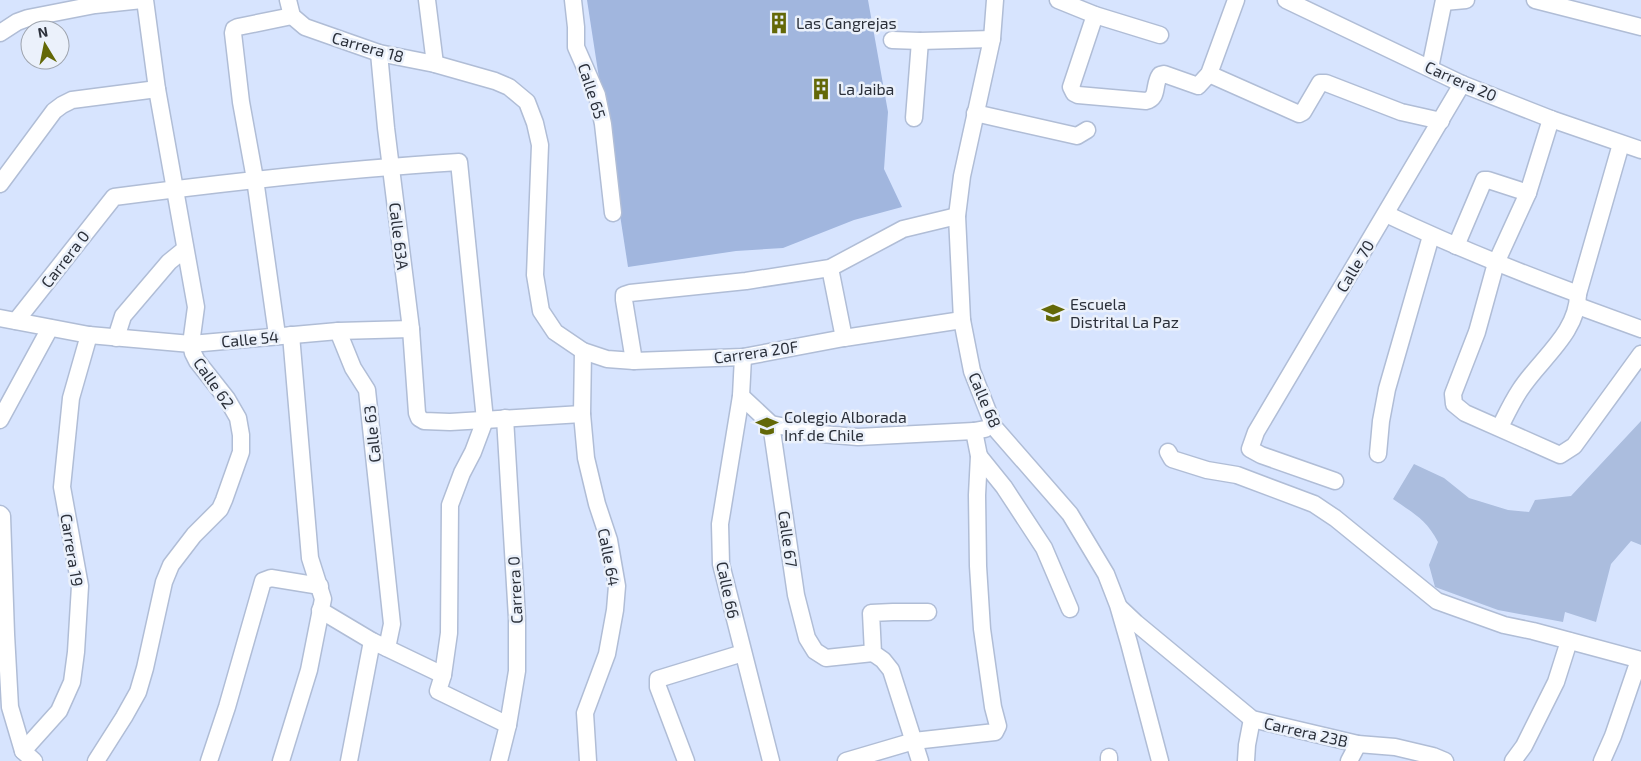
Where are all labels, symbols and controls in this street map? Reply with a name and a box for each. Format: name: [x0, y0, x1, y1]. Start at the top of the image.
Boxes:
building icon: Las Cangrejas: [766, 10, 792, 36]
place label: Las Cangrejas: [796, 13, 897, 33]
north arrow: [20, 20, 70, 70]
text: N: [36, 22, 49, 41]
street label: Carrera 18: [330, 27, 406, 66]
street label: Carrera 20: [1422, 56, 1500, 105]
street label: Calle 65: [575, 61, 610, 121]
building icon: La Jaiba: [808, 76, 834, 102]
place label: La Jaiba: [838, 79, 894, 98]
street label: Calle 63A: [386, 201, 413, 271]
street label: Carrera 0: [36, 226, 93, 291]
street label: Calle 70: [1332, 236, 1378, 295]
place label: Escuela Distrital La Paz: [1070, 294, 1179, 331]
school or university icon: Escuela Distrital La Paz: [1040, 300, 1066, 326]
street label: Calle 54: [220, 326, 280, 350]
street label: Carrera 20F: [712, 336, 800, 367]
street label: Calle 62: [190, 354, 239, 412]
street label: Calle 68: [965, 369, 1006, 430]
street label: Calle 63: [359, 404, 384, 464]
place label: Colegio Alborada Inf de Chile: [784, 407, 907, 444]
school or university icon: Colegio Alborada Inf de Chile: [754, 413, 780, 439]
street label: Calle 67: [775, 509, 802, 568]
street label: Carrera 19: [57, 512, 88, 588]
street label: Calle 64: [595, 526, 624, 588]
street label: Carrera 0: [503, 556, 526, 624]
street label: Calle 66: [713, 560, 744, 620]
street label: Carrera 23B: [1262, 713, 1350, 750]

